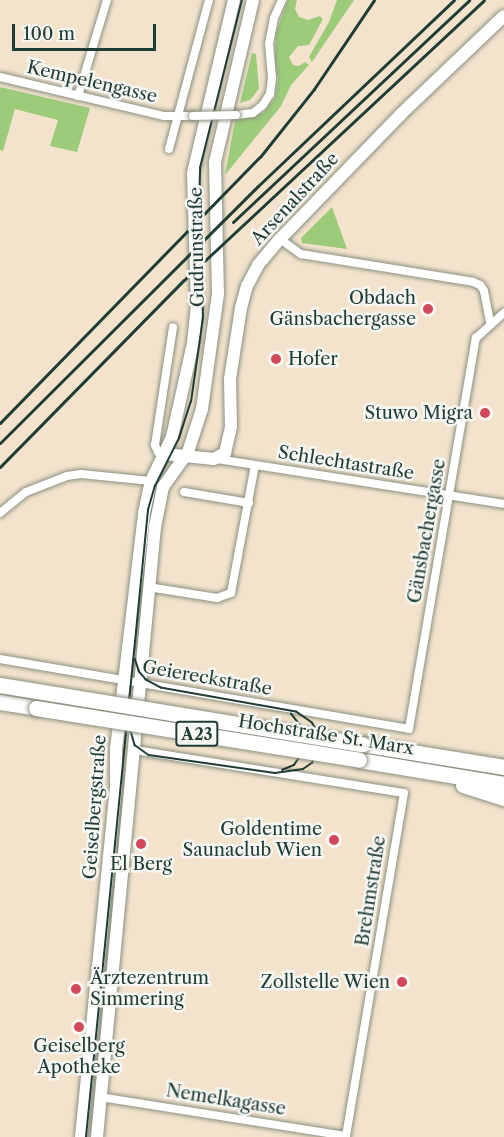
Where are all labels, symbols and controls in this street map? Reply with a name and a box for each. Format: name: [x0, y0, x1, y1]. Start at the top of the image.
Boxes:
scale bar: [15, 12, 159, 50]
text: 100 m: [23, 23, 75, 45]
street label: Kempelengasse: [25, 57, 159, 107]
street label: Arsenalstraße: [247, 148, 343, 250]
street label: Gudrunstraße: [185, 187, 209, 307]
place label: Obdach Gänsbachergasse: [270, 288, 416, 330]
marker: Obdach Gänsbachergasse: [421, 302, 435, 316]
place label: Hofer: [288, 348, 338, 370]
marker: Hofer: [269, 352, 283, 366]
place label: Stuwo Migra: [365, 402, 473, 424]
marker: Stuwo Migra: [478, 406, 492, 420]
street label: Schlechtastraße: [277, 442, 415, 484]
street label: Gänsbachergasse: [404, 457, 450, 605]
street label: Geiereckstraße: [141, 656, 273, 700]
street label: Hochstraße St. Marx: [237, 710, 415, 760]
road number: A23: [174, 721, 220, 747]
street label: Geiselbergstraße: [79, 734, 111, 880]
place label: Goldentime Saunaclub Wien: [182, 819, 322, 862]
marker: Goldentime Saunaclub Wien: [327, 833, 341, 847]
street label: Brehmstraße: [352, 834, 390, 948]
marker: El Berg: [134, 837, 148, 851]
place label: El Berg: [110, 853, 172, 875]
place label: Ärztezentrum Simmering: [90, 968, 209, 1010]
place label: Zollstelle Wien: [260, 971, 390, 993]
marker: Zollstelle Wien: [395, 975, 409, 989]
marker: Ärztezentrum Simmering: [67, 980, 85, 998]
marker: Geiselberg Apotheke: [72, 1020, 86, 1034]
place label: Geiselberg Apotheke: [33, 1036, 125, 1078]
street label: Nemelkagasse: [165, 1080, 287, 1120]

